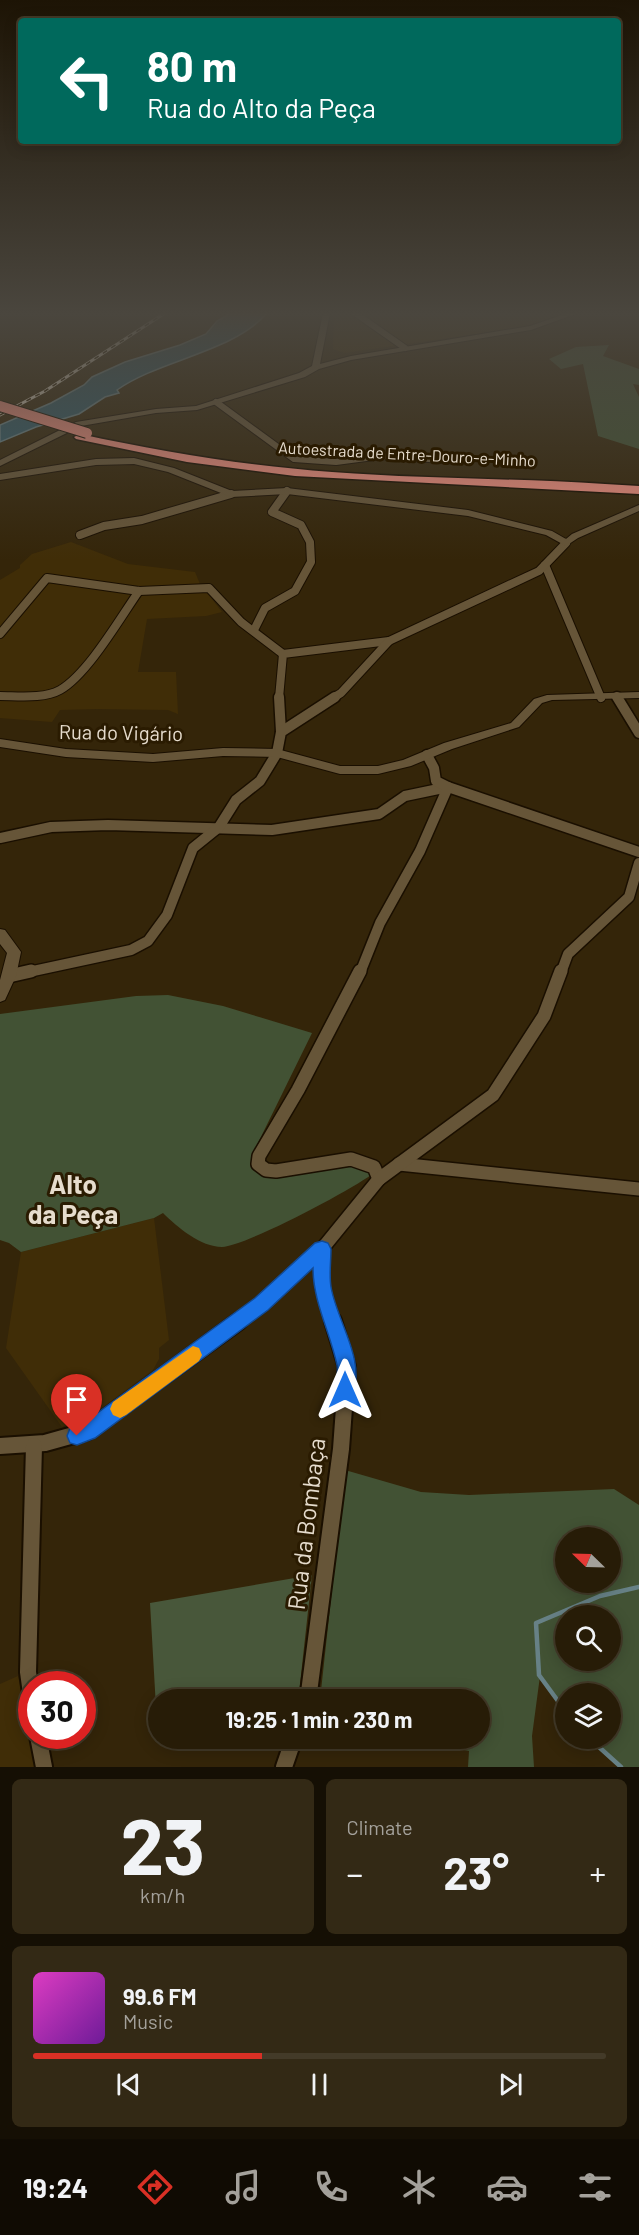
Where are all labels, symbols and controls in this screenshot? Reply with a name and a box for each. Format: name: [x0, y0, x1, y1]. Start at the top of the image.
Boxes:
text: 80 m: [147, 40, 237, 90]
icon: left: [48, 42, 126, 120]
text: Rua do Alto da Peça: [147, 91, 376, 123]
street label: Autoestrada de Entre-Douro-e-Minho: [278, 437, 536, 470]
street label: Rua do Vigário: [59, 719, 183, 745]
district label: Alto da Peça: [28, 1168, 118, 1229]
position arrow: [313, 1358, 377, 1422]
pin: [51, 1374, 102, 1436]
icon: arrive: [60, 1383, 93, 1416]
street label: Rua da Bombaça: [281, 1436, 330, 1611]
north arrow: [555, 1527, 621, 1593]
map controls: [555, 1527, 621, 1749]
button: search: [555, 1605, 621, 1671]
speed limit sign: 30: [18, 1671, 96, 1749]
button: layers: [555, 1683, 621, 1749]
text: 19:25 · 1 min · 230 m: [225, 1706, 413, 1732]
text: 23: [120, 1797, 205, 1891]
text: Climate: [347, 1815, 413, 1839]
text: 23°: [443, 1845, 509, 1899]
text: −: [347, 1853, 363, 1893]
text: +: [589, 1853, 606, 1893]
text: km/h: [140, 1883, 185, 1907]
text: 99.6 FM: [123, 1983, 197, 2009]
text: Music: [123, 2009, 173, 2033]
icon: previous: [112, 2068, 145, 2101]
icon: pause: [303, 2068, 336, 2101]
icon: next: [494, 2068, 527, 2101]
icon: directions: [134, 2166, 176, 2208]
icon: music: [222, 2166, 264, 2208]
icon: phone: [310, 2166, 352, 2208]
icon: climate: [398, 2166, 440, 2208]
icon: car: [486, 2166, 528, 2208]
icon: filters: [574, 2166, 616, 2208]
text: 19:24: [23, 2171, 88, 2203]

